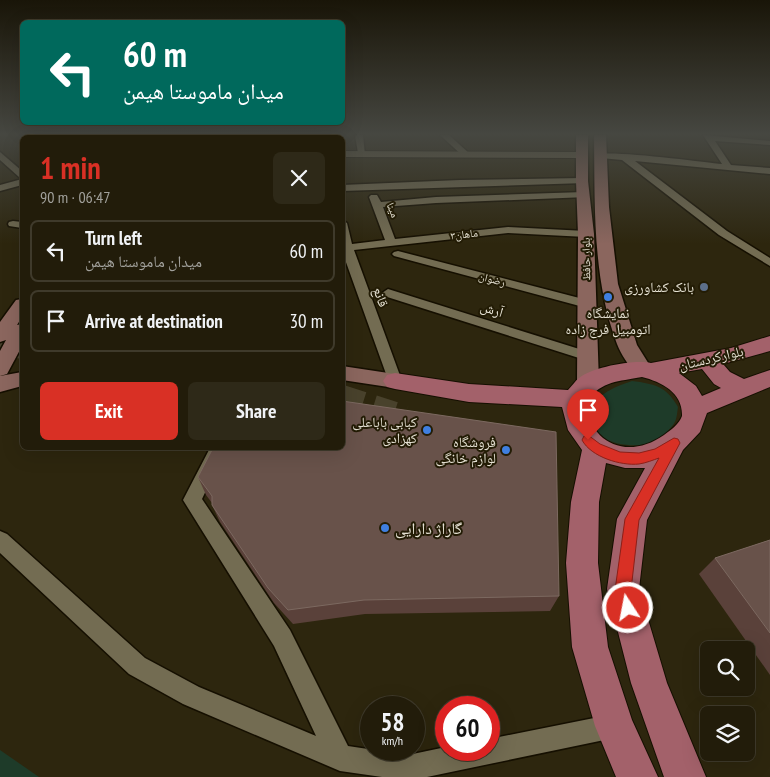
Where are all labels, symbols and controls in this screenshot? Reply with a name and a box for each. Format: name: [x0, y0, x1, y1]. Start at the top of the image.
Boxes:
text: 60 m: [123, 31, 187, 77]
icon: left: [40, 40, 105, 105]
text: میدان ماموستا هیمن: [123, 77, 284, 105]
text: 1 min: [40, 148, 101, 187]
button: close: [273, 152, 325, 204]
text: 90 m · 06:47: [40, 187, 111, 207]
street label: مینا: [384, 200, 402, 220]
text: Turn left: [85, 226, 142, 250]
street label: ماهان۳: [450, 226, 478, 242]
icon: left: [42, 237, 70, 265]
street label: بلوار حافظ: [579, 237, 593, 281]
text: 60 m: [290, 239, 323, 263]
text: میدان ماموستا هیمن: [85, 251, 202, 271]
street label: رضوان: [477, 269, 507, 289]
place label: بانک کشاورزی: [624, 278, 694, 296]
marker: بانک کشاورزی: [698, 281, 710, 293]
street label: قانع: [368, 285, 393, 310]
marker: نمایشگاه اتومبیل فرج زاده: [602, 291, 614, 303]
street label: آرش: [478, 297, 506, 321]
place label: نمایشگاه اتومبیل فرج زاده: [565, 304, 651, 339]
icon: arrive: [42, 307, 70, 335]
text: Arrive at destination: [85, 309, 223, 333]
text: 30 m: [290, 309, 323, 333]
street label: بلوارکردستان: [677, 342, 745, 374]
button: Exit: [40, 382, 178, 440]
button: Share: [188, 382, 325, 440]
pin: [567, 389, 609, 440]
icon: arrive: [574, 396, 602, 424]
place label: کبابی باباعلی کهزادی: [352, 413, 417, 447]
marker: کبابی باباعلی کهزادی: [421, 424, 433, 436]
place label: فروشگاه لوازم خانگی: [436, 433, 496, 468]
marker: فروشگاه لوازم خانگی: [500, 444, 512, 456]
place label: گاراژ دارایی: [395, 518, 462, 539]
marker: گاراژ دارایی: [379, 522, 391, 534]
position arrow: [601, 581, 653, 633]
map controls: [700, 641, 755, 761]
button: search: [700, 641, 755, 696]
speed limit sign: 60: [435, 696, 500, 761]
text: 58: [381, 706, 404, 738]
button: layers: [700, 706, 755, 761]
text: km/h: [382, 733, 403, 748]

